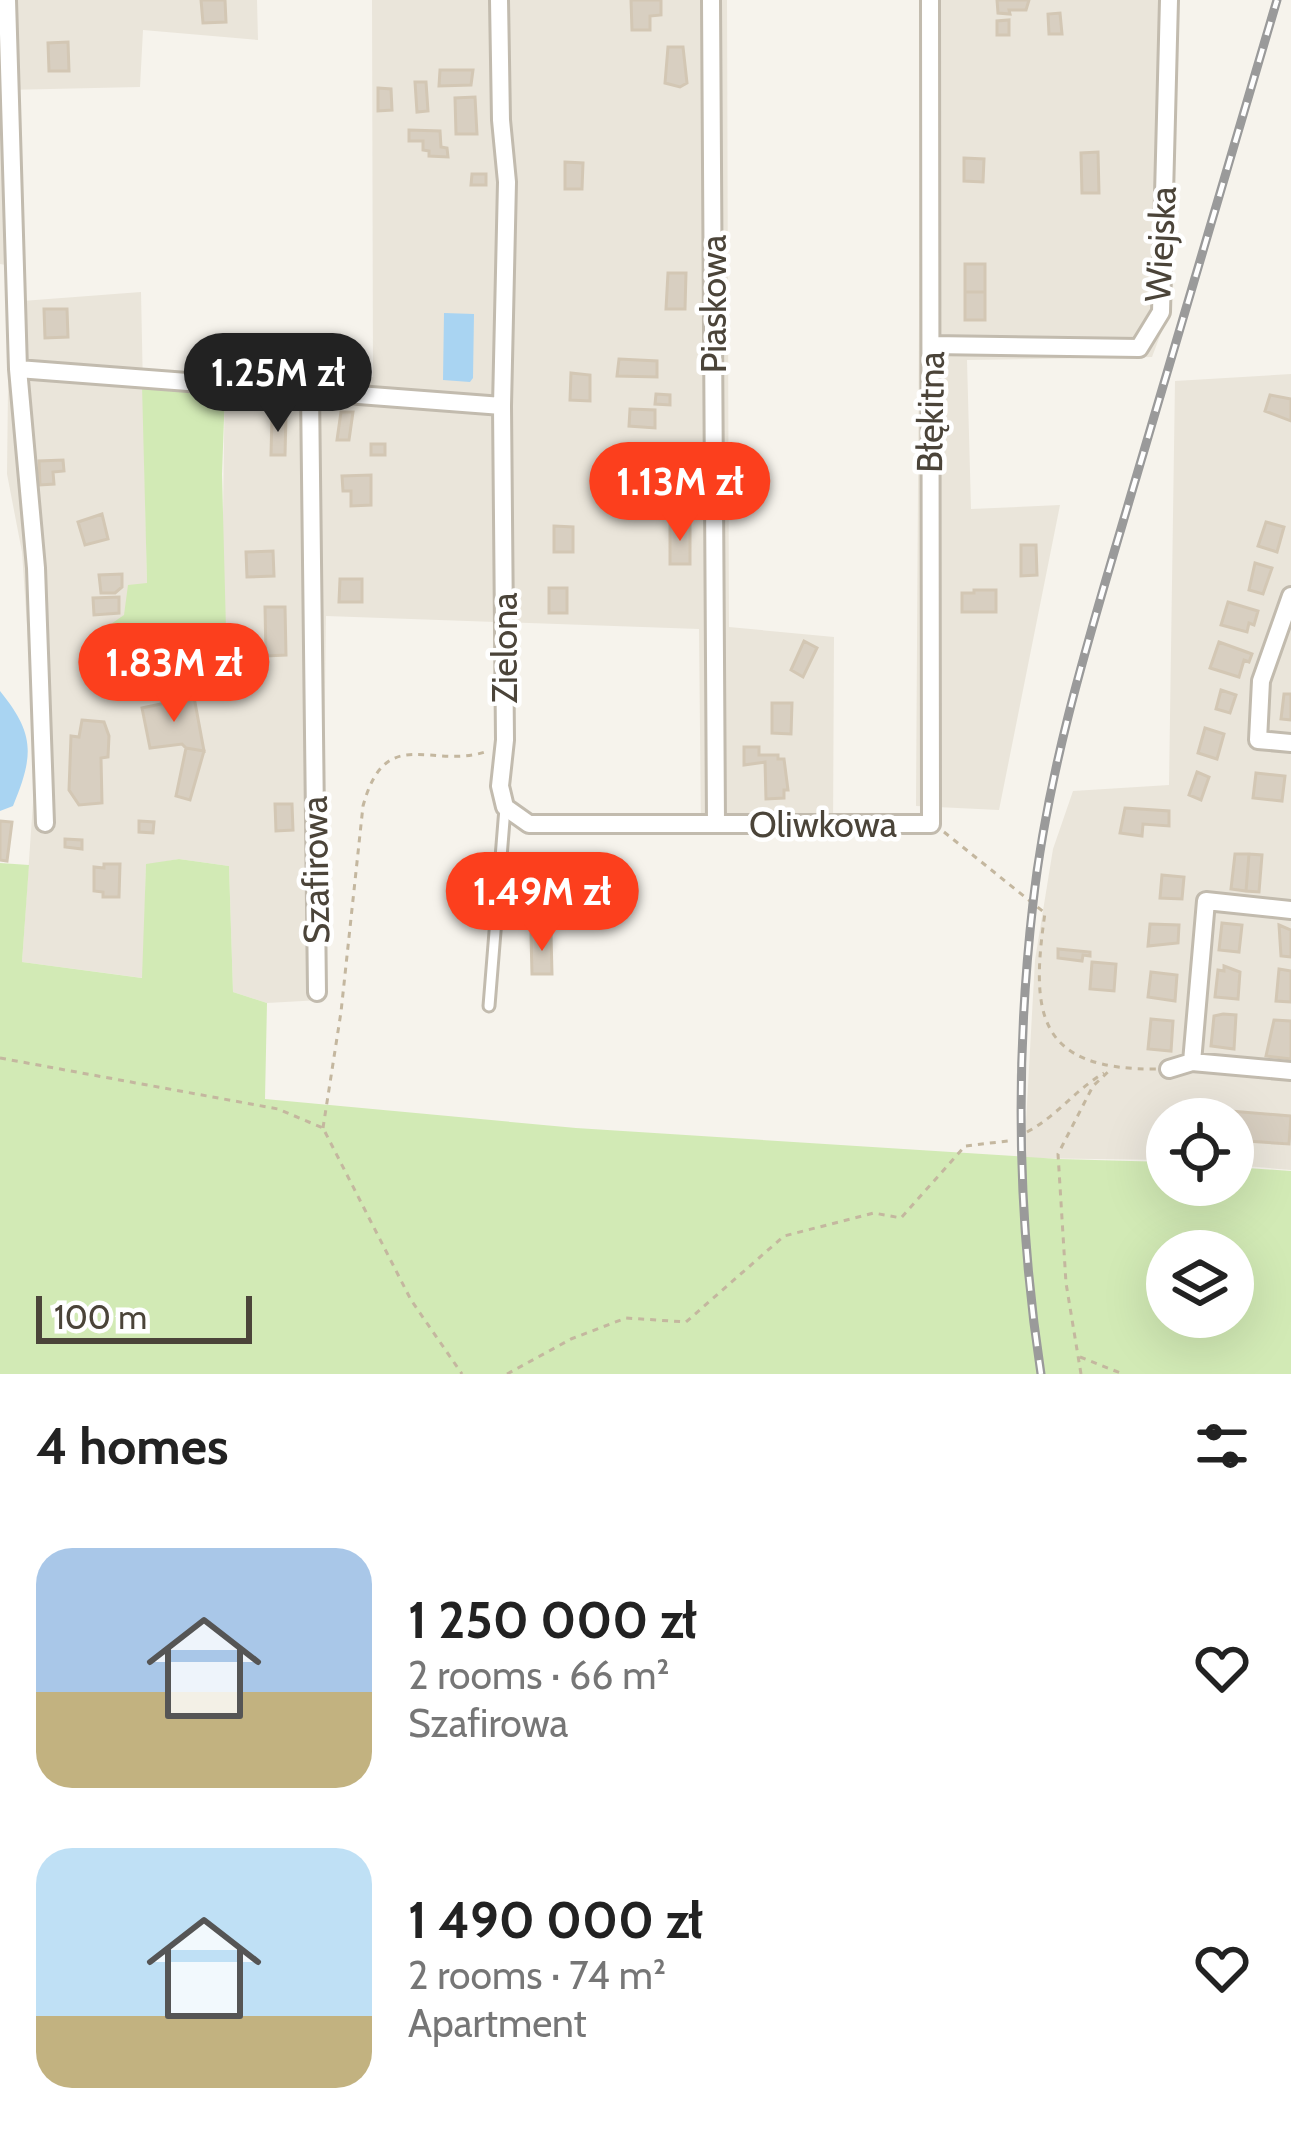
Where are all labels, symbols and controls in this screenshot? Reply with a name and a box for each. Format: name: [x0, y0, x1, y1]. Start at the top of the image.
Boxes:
street label: Wiejska: [1135, 185, 1185, 303]
street label: Piaskowa: [691, 235, 735, 373]
pin: 1.25M zł: [154, 333, 402, 435]
text: 1.25M zł: [211, 348, 345, 396]
street label: Błękitna: [907, 351, 953, 473]
pin: 1.13M zł: [556, 442, 804, 544]
text: 1.13M zł: [616, 457, 744, 505]
street label: Zielona: [482, 592, 526, 704]
pin: 1.83M zł: [50, 623, 298, 725]
text: 1.83M zł: [105, 638, 243, 686]
street label: Szafirowa: [292, 796, 338, 944]
street label: Oliwkowa: [749, 802, 897, 846]
pin: 1.49M zł: [418, 852, 666, 954]
text: 1.49M zł: [473, 867, 611, 915]
map controls: [1146, 1098, 1254, 1338]
button: locate: [1146, 1098, 1254, 1206]
button: layers: [1146, 1230, 1254, 1338]
scale bar: [36, 1290, 252, 1343]
text: 100 m: [54, 1297, 147, 1337]
icon: filters: [1189, 1413, 1255, 1479]
text: 4 homes: [36, 1415, 228, 1477]
text: 1 250 000 zł: [408, 1589, 697, 1651]
icon: home: [132, 1596, 276, 1740]
icon: heart: [1189, 1635, 1255, 1701]
text: 2 rooms · 66 m²: [408, 1651, 669, 1699]
text: Szafirowa: [408, 1699, 568, 1747]
text: 1 490 000 zł: [408, 1889, 703, 1951]
icon: home: [132, 1896, 276, 2040]
icon: heart: [1189, 1935, 1255, 2001]
text: 2 rooms · 74 m²: [408, 1951, 666, 1999]
text: Apartment: [408, 1999, 587, 2047]

